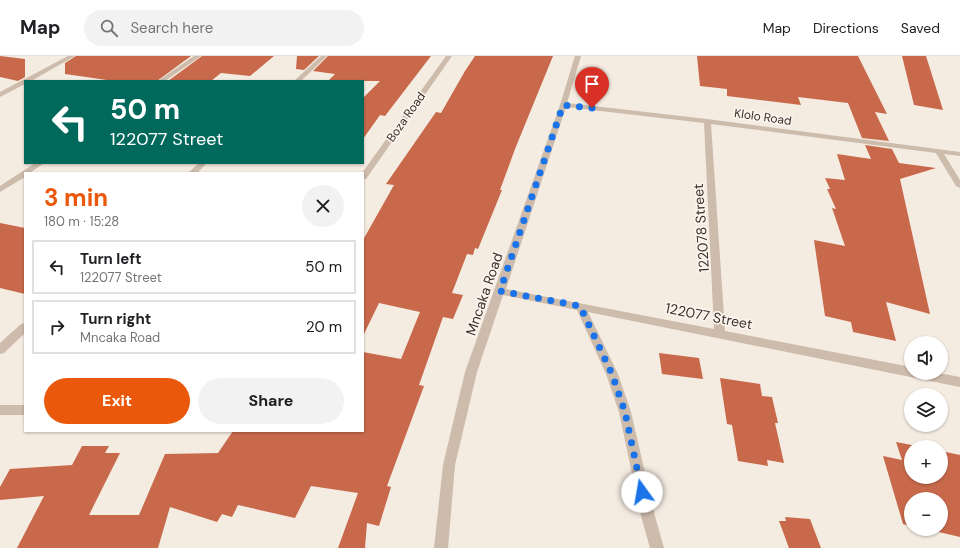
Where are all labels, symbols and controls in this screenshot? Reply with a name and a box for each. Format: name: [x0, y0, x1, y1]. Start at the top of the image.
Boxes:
search box: [84, 10, 364, 46]
text: Map: [20, 15, 60, 40]
icon: search: [98, 17, 120, 39]
text: Search here: [130, 18, 213, 38]
text: Map: [763, 19, 791, 37]
text: Directions: [813, 19, 879, 37]
text: Saved: [901, 19, 940, 37]
pin: [575, 67, 609, 108]
icon: arrive: [581, 73, 603, 95]
street label: Boza Road: [383, 89, 429, 145]
text: 50 m: [110, 91, 180, 128]
icon: left: [44, 96, 96, 148]
street label: Klolo Road: [733, 105, 793, 129]
text: 122077 Street: [110, 127, 223, 151]
text: 3 min: [44, 182, 108, 213]
street label: 122078 Street: [689, 183, 713, 273]
button: close: [302, 185, 344, 227]
text: 180 m · 15:28: [44, 213, 119, 230]
text: Turn left: [80, 249, 141, 269]
street label: Mncaka Road: [461, 250, 507, 338]
icon: left: [46, 256, 68, 278]
text: 50 m: [305, 257, 342, 277]
text: 122077 Street: [80, 269, 162, 286]
street label: 122077 Street: [664, 299, 754, 333]
text: Turn right: [80, 309, 151, 329]
icon: right: [46, 316, 68, 338]
text: 20 m: [306, 317, 342, 337]
text: Mncaka Road: [80, 329, 160, 346]
map controls: [904, 336, 948, 536]
button: sound: [904, 336, 948, 380]
button: Exit: [44, 378, 190, 424]
button: Share: [198, 378, 344, 424]
button: layers: [904, 388, 948, 432]
button: +: [904, 440, 948, 484]
position arrow: [621, 471, 663, 513]
button: −: [904, 492, 948, 536]

